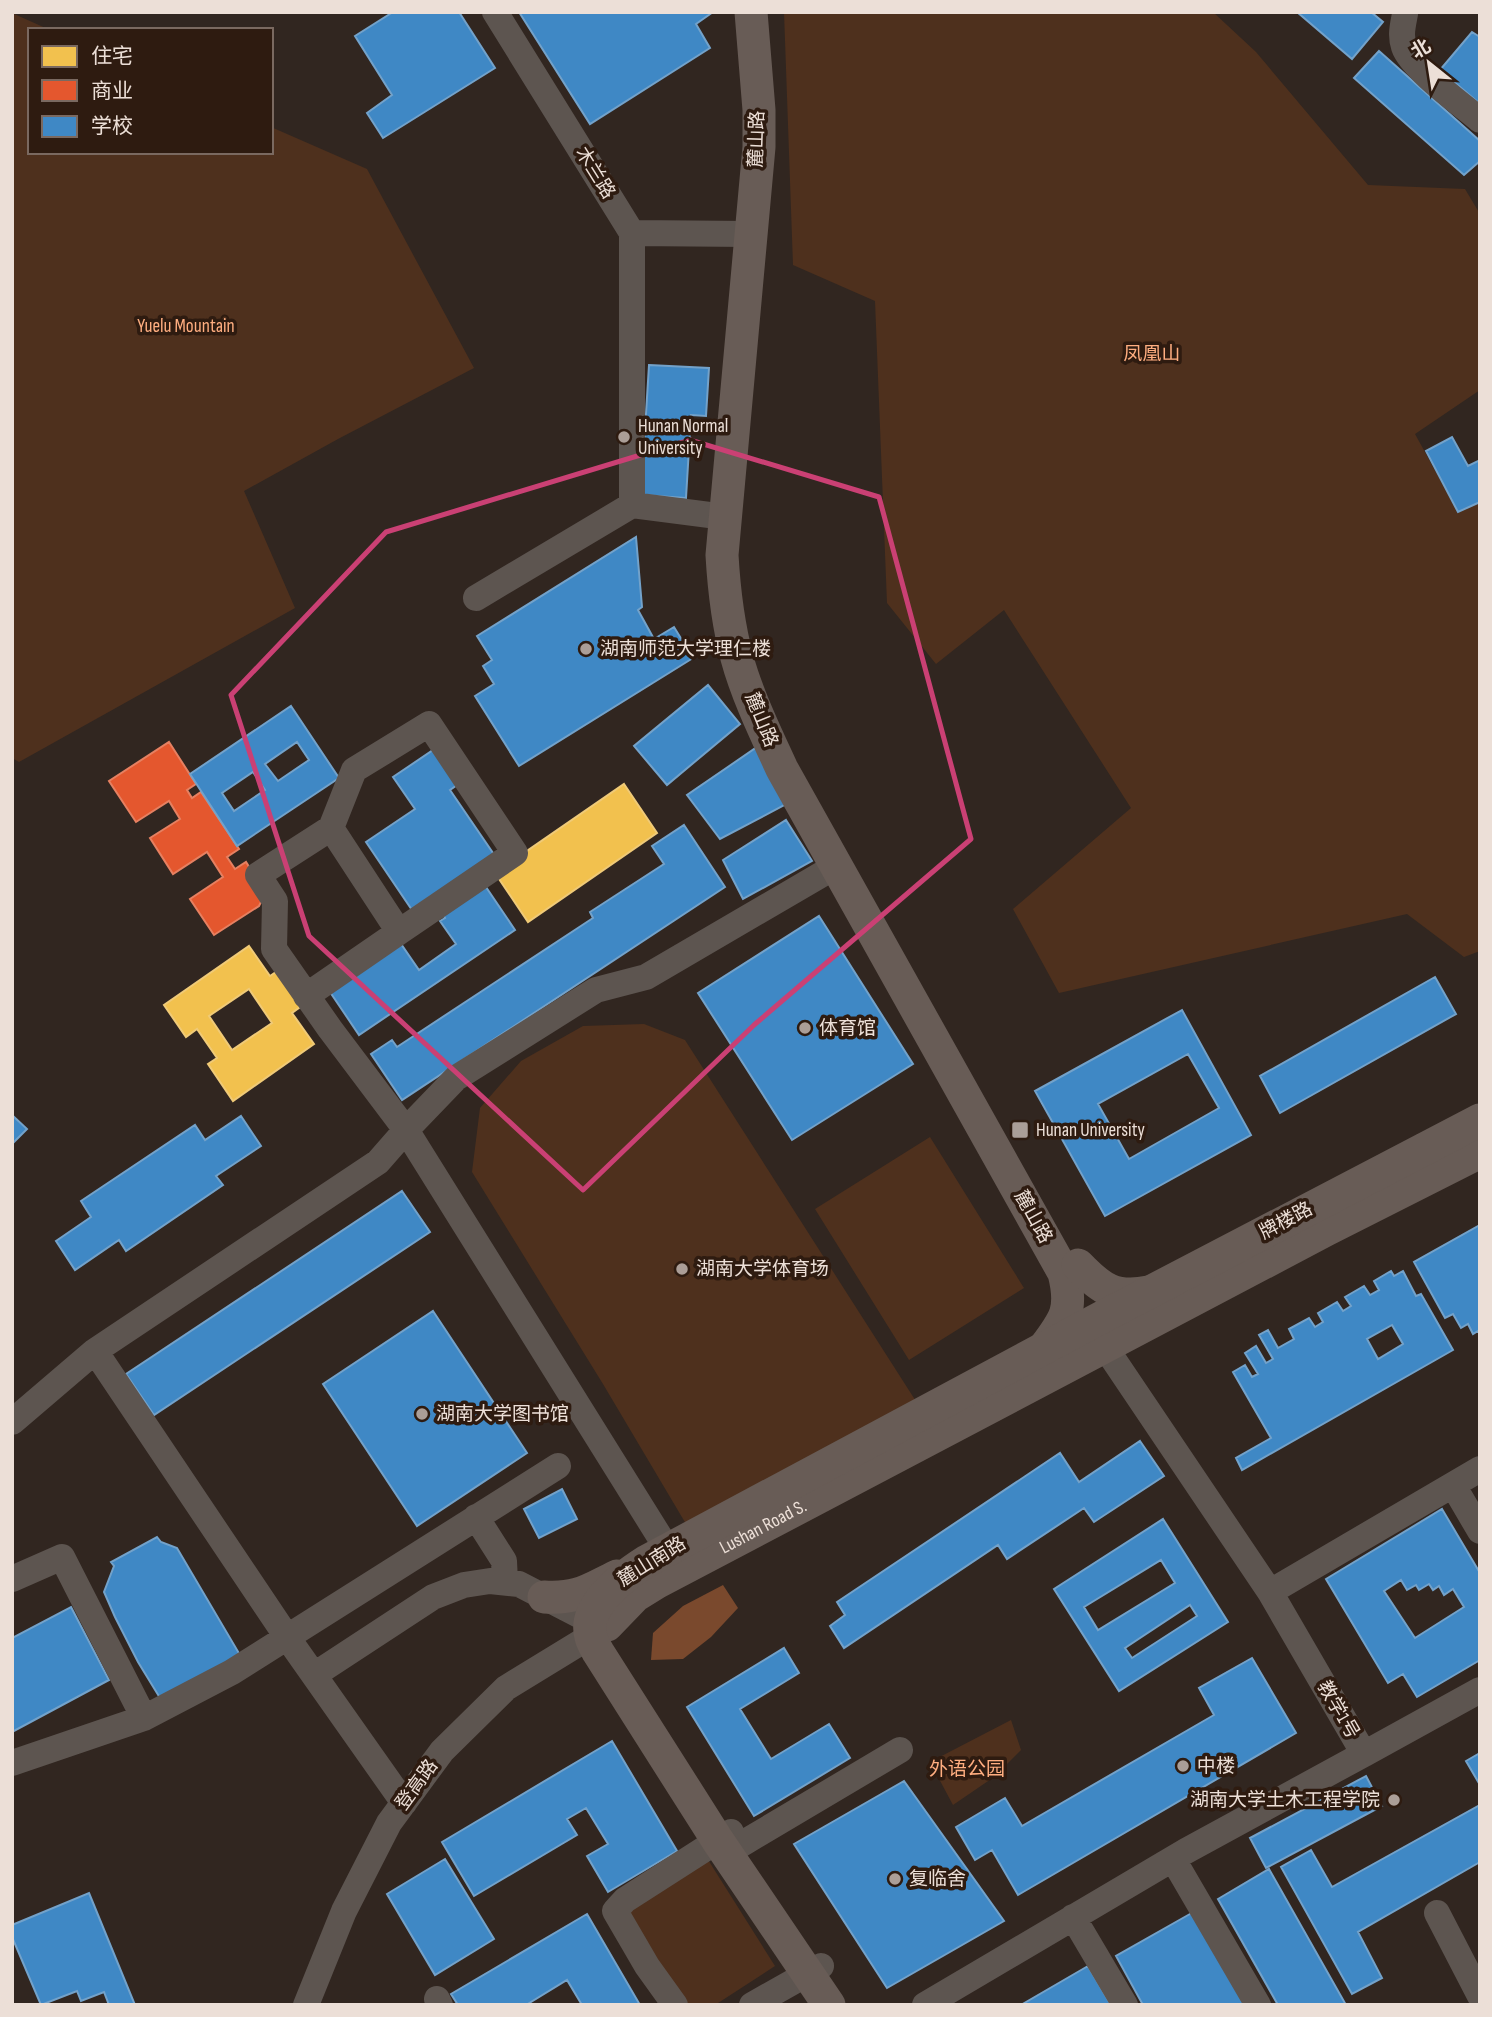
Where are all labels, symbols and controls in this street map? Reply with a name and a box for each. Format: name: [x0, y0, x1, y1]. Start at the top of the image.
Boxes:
legend: [28, 28, 273, 154]
north arrow: [1394, 28, 1464, 98]
text: 北: [1407, 35, 1435, 64]
text: 住宅: [91, 44, 133, 69]
text: 商业: [91, 79, 133, 104]
street label: 麓山路: [745, 110, 769, 168]
text: 学校: [91, 114, 133, 139]
street label: 木兰路: [570, 143, 620, 203]
park label: Yuelu Mountain: [137, 315, 235, 338]
park label: 凤凰山: [1123, 343, 1181, 366]
place label: Hunan Normal University: [638, 415, 728, 460]
marker: Hunan Normal University: [616, 429, 632, 445]
place label: 湖南师范大学理仁楼: [600, 638, 771, 661]
marker: 湖南师范大学理仁楼: [578, 641, 594, 657]
street label: 麓山路: [740, 689, 782, 751]
place label: 体育馆: [819, 1017, 876, 1040]
marker: 体育馆: [797, 1020, 813, 1036]
place label: Hunan University: [1036, 1119, 1145, 1142]
marker: Hunan University: [1010, 1120, 1030, 1140]
street label: 麓山路: [1009, 1186, 1057, 1248]
street label: 牌楼路: [1255, 1197, 1317, 1245]
place label: 湖南大学体育场: [696, 1258, 829, 1281]
marker: 湖南大学体育场: [674, 1261, 690, 1277]
place label: 湖南大学图书馆: [436, 1403, 569, 1426]
marker: 湖南大学图书馆: [414, 1406, 430, 1422]
street label: Lushan Road S.: [716, 1494, 810, 1559]
street label: 麓山南路: [614, 1532, 690, 1592]
street label: 教学1号: [1312, 1677, 1364, 1743]
street label: 登高路: [391, 1755, 443, 1815]
place label: 中楼: [1197, 1755, 1235, 1778]
park label: 外语公园: [929, 1758, 1005, 1781]
marker: 中楼: [1175, 1758, 1191, 1774]
place label: 湖南大学土木工程学院: [1190, 1789, 1380, 1812]
marker: 湖南大学土木工程学院: [1386, 1792, 1402, 1808]
place label: 复临舍: [909, 1868, 966, 1891]
marker: 复临舍: [887, 1871, 903, 1887]

